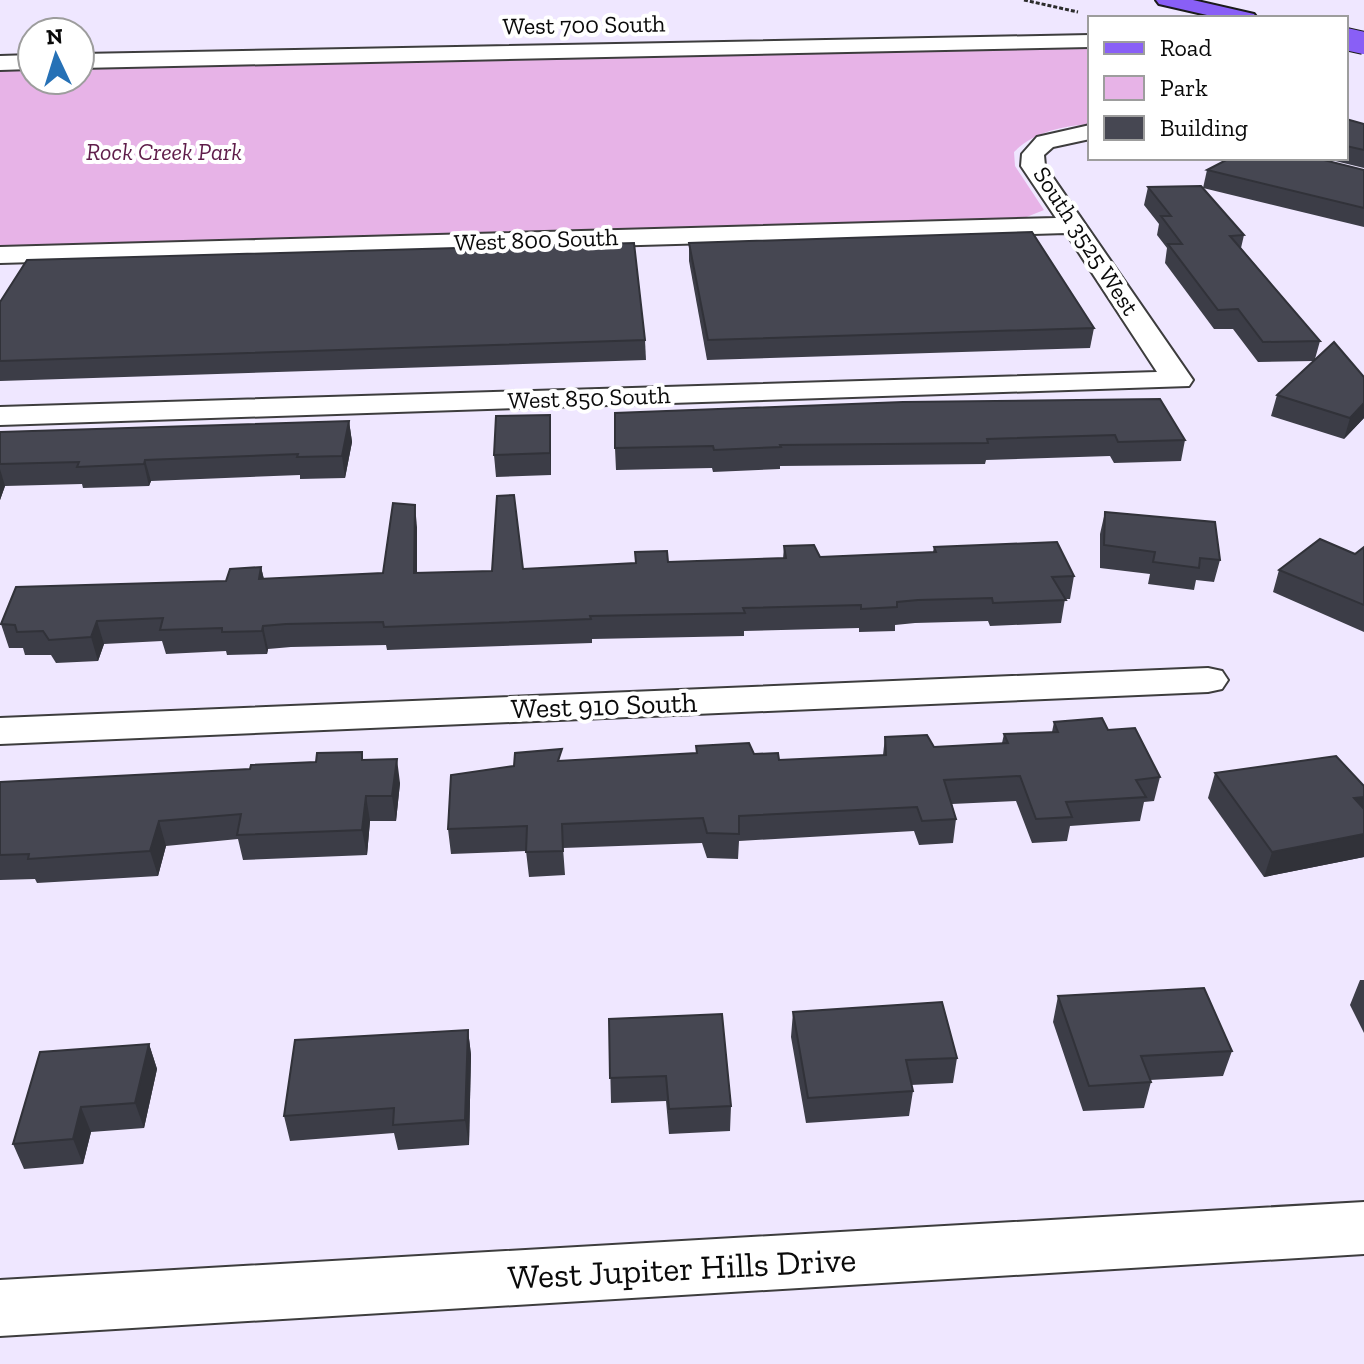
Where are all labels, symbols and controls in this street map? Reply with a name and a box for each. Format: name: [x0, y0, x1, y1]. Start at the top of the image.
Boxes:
street label: West 700 South: [502, 9, 666, 40]
north arrow: [16, 16, 96, 96]
legend: [1088, 16, 1348, 160]
text: N: [45, 22, 64, 51]
text: Road: [1160, 33, 1212, 62]
text: Park: [1160, 73, 1208, 102]
text: Building: [1160, 113, 1248, 142]
park label: Rock Creek Park: [86, 137, 242, 166]
street label: South 3525 West: [1028, 161, 1145, 321]
street label: West 800 South: [453, 222, 619, 257]
street label: West 850 South: [507, 380, 671, 415]
street label: West 910 South: [510, 686, 698, 725]
street label: West Jupiter Hills Drive: [507, 1239, 857, 1298]

